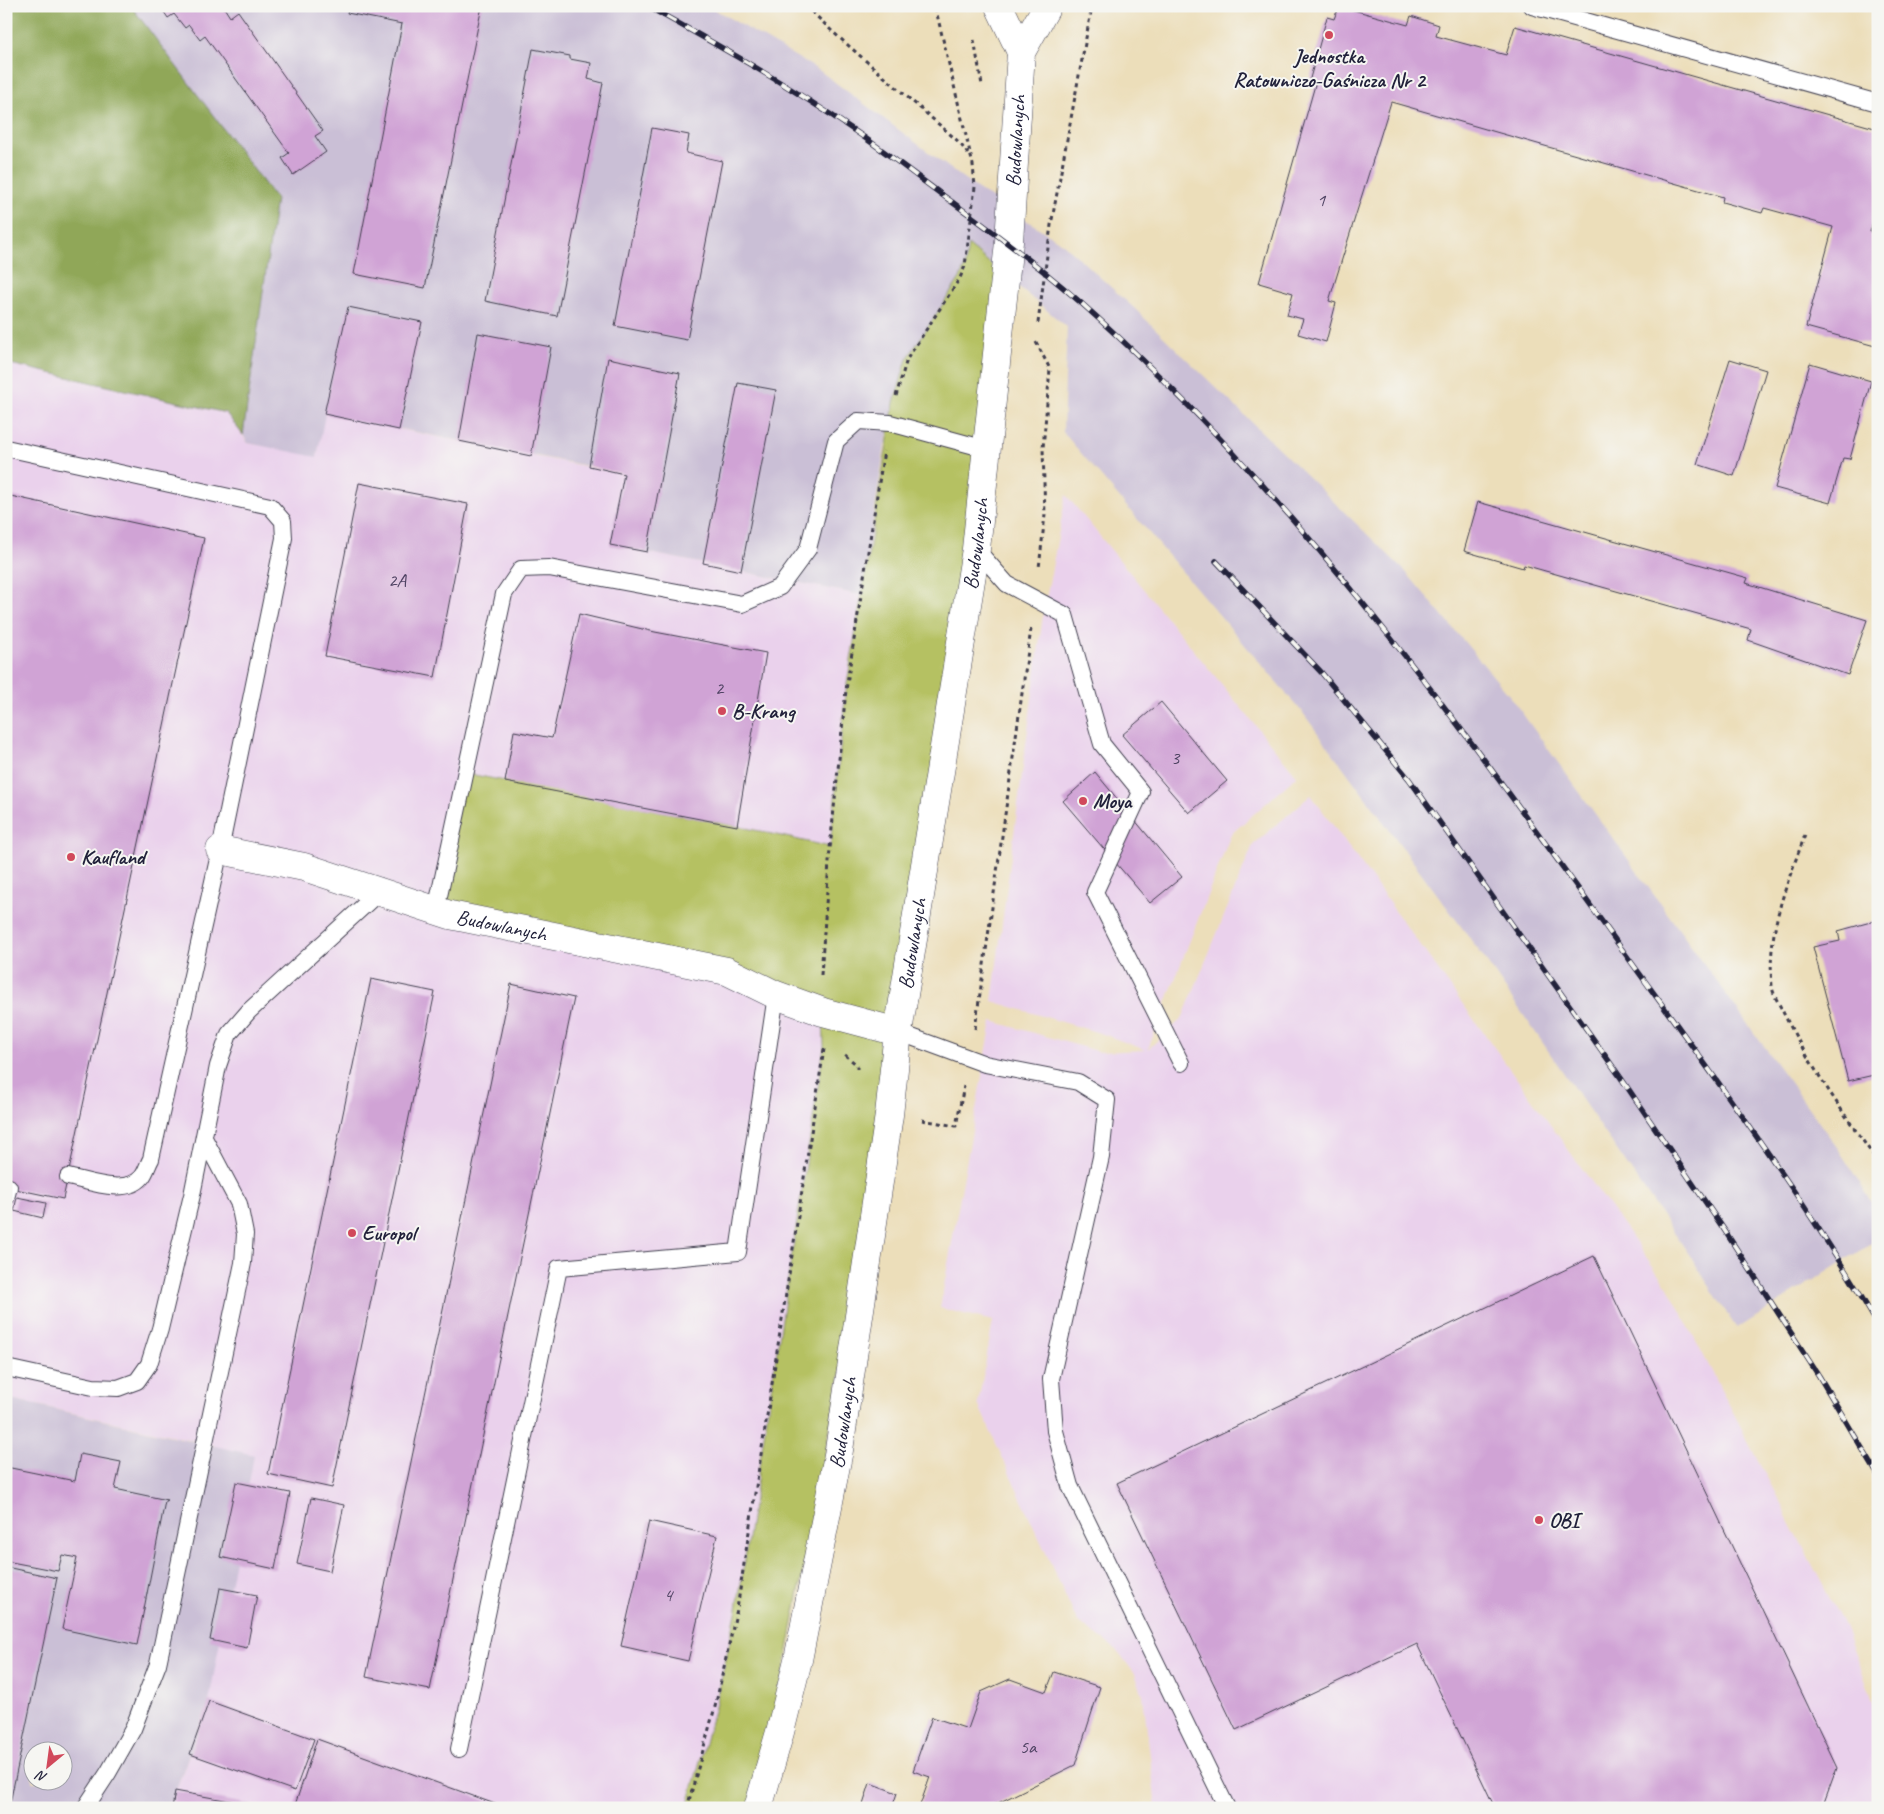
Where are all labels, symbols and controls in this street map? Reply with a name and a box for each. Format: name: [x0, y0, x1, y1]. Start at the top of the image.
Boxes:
marker: Jednostka Ratowniczo-Gaśnicza Nr 2: [1323, 29, 1335, 41]
place label: Jednostka Ratowniczo-Gaśnicza Nr 2: [1233, 43, 1428, 93]
street label: Budowlanych: [1000, 93, 1031, 187]
house number: 1: [1317, 188, 1327, 212]
street label: Budowlanych: [957, 496, 995, 591]
house number: 2A: [388, 568, 408, 592]
house number: 2: [715, 676, 725, 700]
place label: B-Krang: [732, 698, 797, 724]
marker: B-Krang: [716, 705, 728, 717]
house number: 3: [1171, 746, 1181, 770]
place label: Moya: [1093, 788, 1133, 814]
marker: Moya: [1077, 795, 1089, 807]
place label: Kaufland: [81, 844, 148, 870]
marker: Kaufland: [65, 851, 77, 863]
street label: Budowlanych: [892, 895, 933, 991]
street label: Budowlanych: [454, 904, 550, 947]
place label: Europol: [362, 1220, 420, 1246]
marker: Europol: [346, 1227, 358, 1239]
street label: Budowlanych: [823, 1374, 863, 1470]
place label: OBI: [1549, 1507, 1583, 1533]
marker: OBI: [1533, 1514, 1545, 1526]
house number: 4: [664, 1583, 675, 1607]
house number: 5a: [1020, 1735, 1038, 1759]
north arrow: [22, 1742, 72, 1792]
text: N: [32, 1766, 50, 1786]

